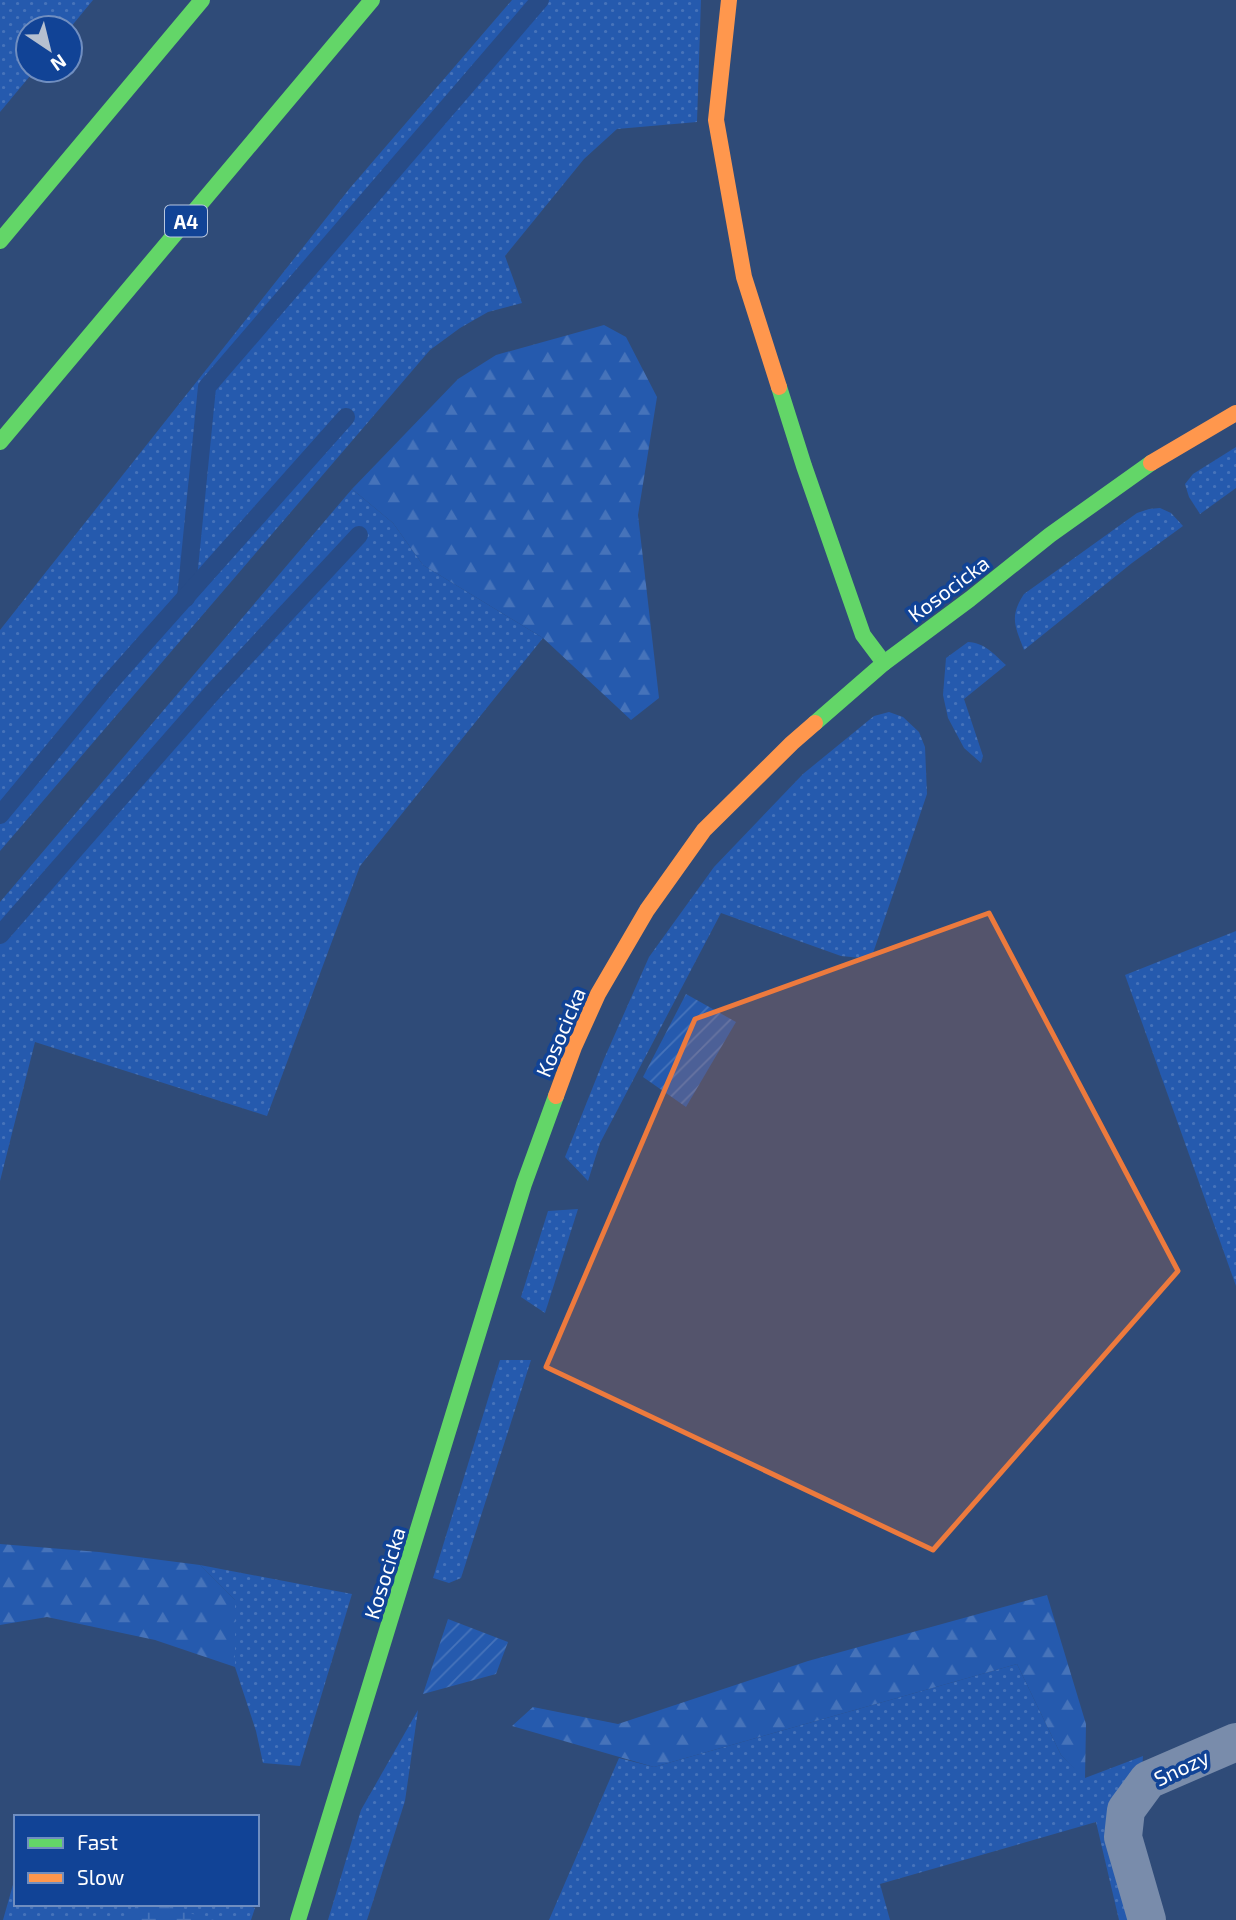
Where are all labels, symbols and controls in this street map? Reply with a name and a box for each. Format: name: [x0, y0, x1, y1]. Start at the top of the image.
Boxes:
north arrow: [14, 14, 84, 84]
text: N: [47, 50, 71, 77]
road number: A4: [165, 206, 207, 236]
street label: Kosocicka: [903, 550, 993, 626]
street label: Kosocicka: [530, 984, 590, 1080]
street label: Kosocicka: [358, 1524, 410, 1622]
street label: Snozy: [1150, 1743, 1212, 1791]
legend: [14, 1815, 259, 1906]
text: Fast: [77, 1829, 118, 1854]
text: Slow: [77, 1864, 124, 1889]

